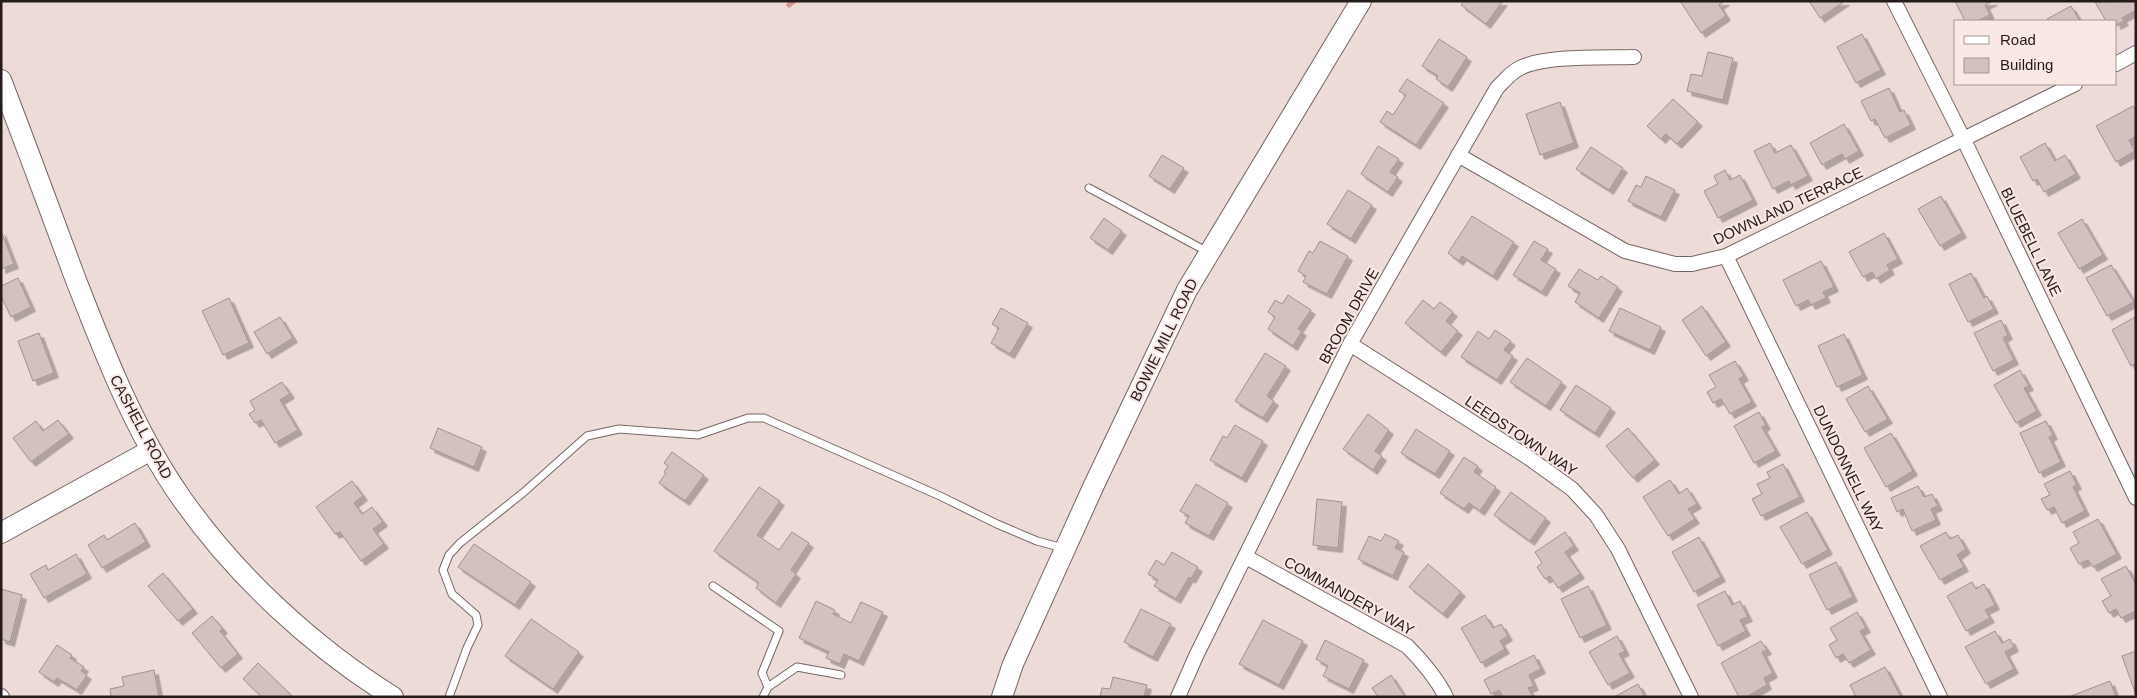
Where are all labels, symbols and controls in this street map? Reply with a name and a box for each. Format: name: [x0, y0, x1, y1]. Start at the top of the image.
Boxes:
legend: [1954, 20, 2117, 85]
text: Road: [2000, 31, 2036, 48]
text: Building: [2000, 56, 2053, 73]
street label: DOWNLAND TERRACE: [1710, 163, 1865, 248]
street label: BLUEBELL LANE: [1998, 185, 2065, 299]
street label: BROOM DRIVE: [1315, 265, 1382, 367]
street label: BOWIE MILL ROAD: [1126, 275, 1201, 404]
street label: CASHELL ROAD: [107, 372, 176, 482]
street label: LEEDSTOWN WAY: [1462, 392, 1581, 479]
street label: DUNDONNELL WAY: [1810, 402, 1887, 535]
street label: COMMANDERY WAY: [1281, 553, 1417, 638]

